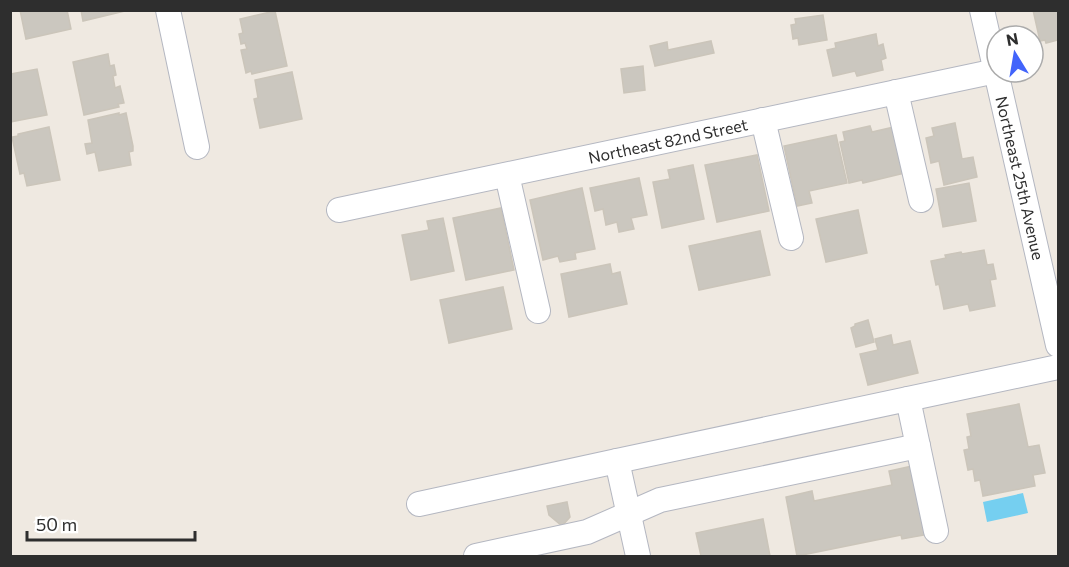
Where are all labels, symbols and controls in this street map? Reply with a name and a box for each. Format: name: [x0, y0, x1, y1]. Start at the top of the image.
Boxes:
north arrow: [985, 24, 1045, 84]
text: N: [1004, 28, 1020, 49]
street label: Northeast 25th Avenue: [992, 94, 1049, 262]
street label: Northeast 82nd Street: [586, 114, 750, 167]
scale bar: [27, 504, 195, 542]
text: 50 m: [36, 513, 77, 535]

